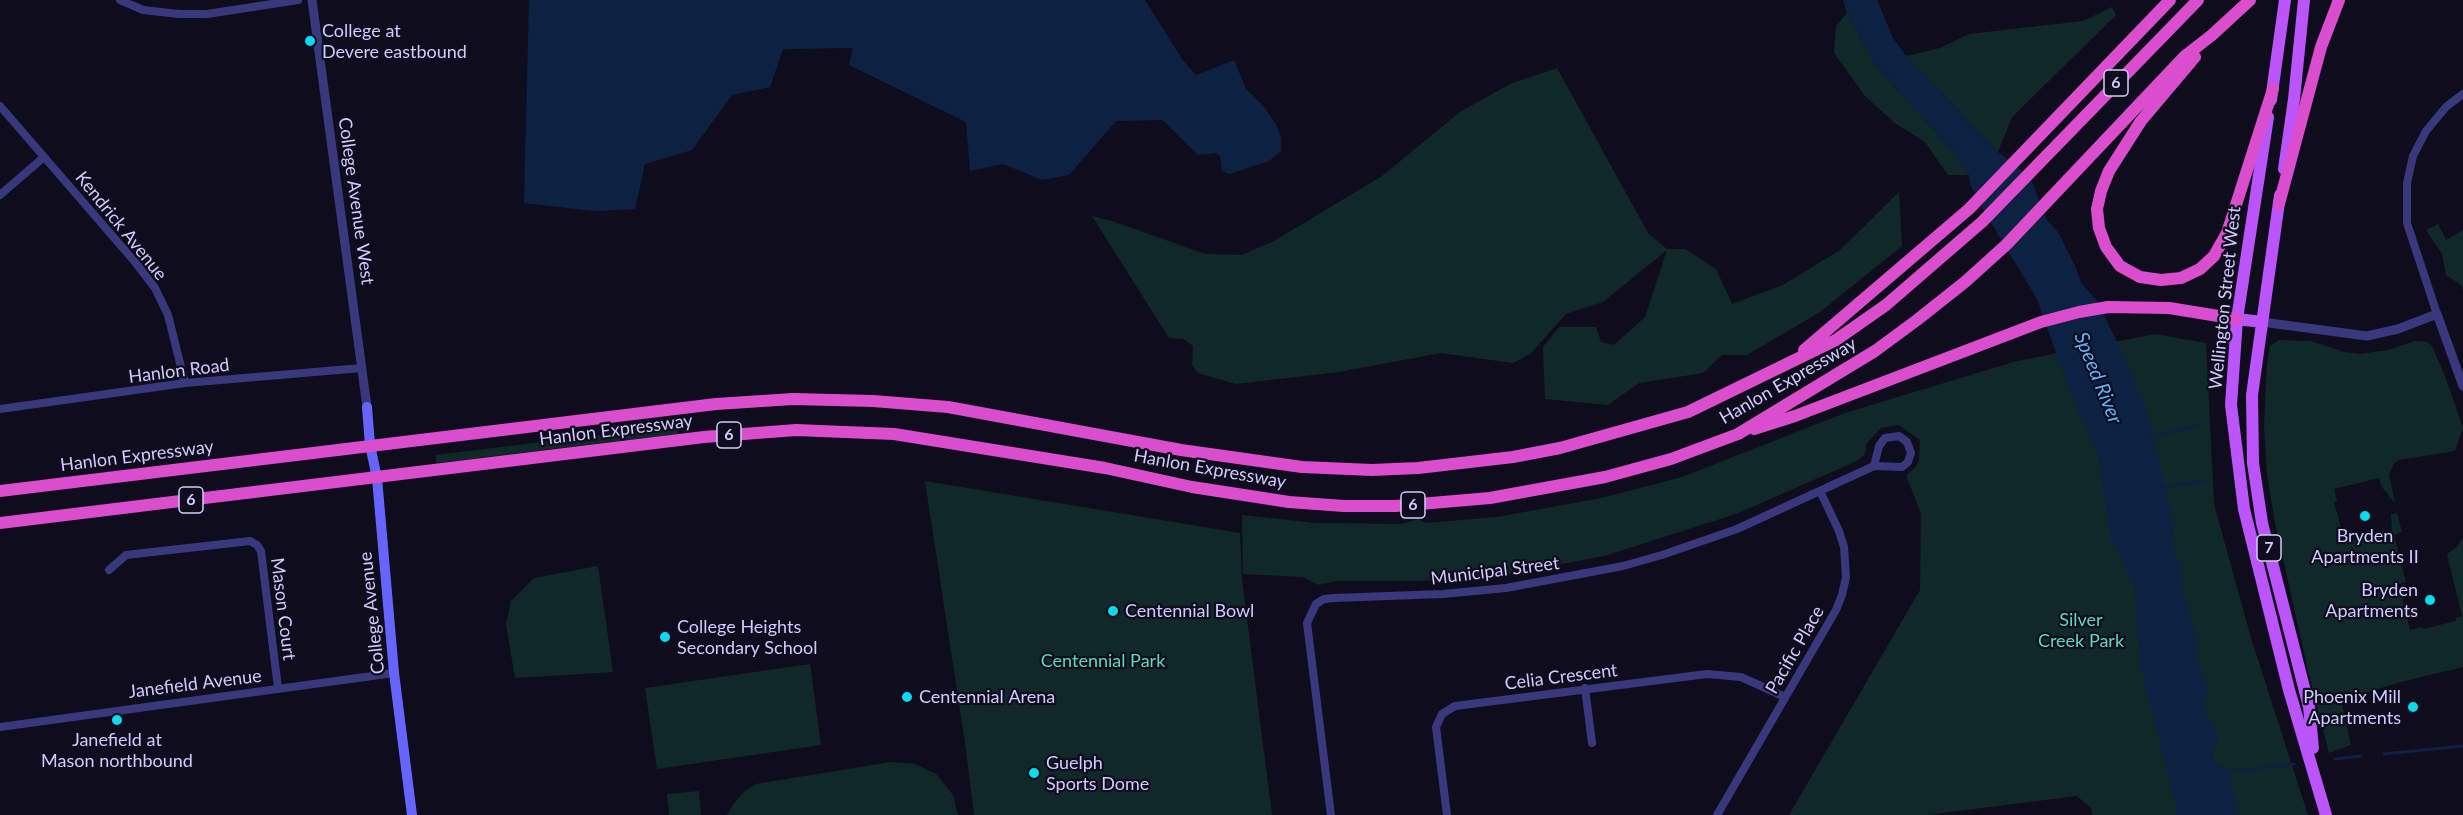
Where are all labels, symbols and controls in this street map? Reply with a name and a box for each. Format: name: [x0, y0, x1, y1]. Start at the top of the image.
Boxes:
place label: College at Devere eastbound: [322, 20, 467, 63]
marker: College at Devere eastbound: [303, 34, 317, 48]
road number: 6: [2104, 70, 2128, 96]
street label: College Avenue West: [334, 116, 378, 286]
street label: Kendrick Avenue: [71, 167, 171, 285]
street label: Wellington Street West: [2205, 205, 2245, 391]
water label: Speed River: [2069, 329, 2127, 427]
street label: Hanlon Expressway: [1716, 333, 1860, 429]
street label: Hanlon Road: [127, 354, 231, 388]
street label: Hanlon Expressway: [538, 410, 694, 450]
road number: 6: [717, 422, 741, 448]
street label: Hanlon Expressway: [59, 436, 215, 476]
street label: Hanlon Expressway: [1132, 445, 1288, 493]
road number: 6: [179, 487, 203, 513]
road number: 6: [1401, 492, 1425, 518]
marker: Bryden Apartments II: [2358, 509, 2372, 523]
place label: Bryden Apartments II: [2311, 525, 2419, 568]
road number: 7: [2257, 535, 2281, 561]
street label: College Avenue: [355, 551, 389, 675]
street label: Municipal Street: [1430, 552, 1560, 590]
street label: Mason Court: [266, 557, 300, 661]
place label: Bryden Apartments: [2325, 579, 2418, 622]
marker: Bryden Apartments: [2423, 593, 2437, 607]
place label: Centennial Bowl: [1125, 600, 1254, 622]
street label: Pacific Place: [1761, 602, 1829, 698]
marker: Centennial Bowl: [1106, 604, 1120, 618]
park label: Silver Creek Park: [2038, 609, 2124, 652]
place label: College Heights Secondary School: [677, 616, 817, 658]
marker: College Heights Secondary School: [658, 630, 672, 644]
park label: Centennial Park: [1041, 650, 1165, 672]
street label: Celia Crescent: [1503, 659, 1619, 695]
street label: Janefield Avenue: [127, 665, 263, 703]
place label: Centennial Arena: [919, 686, 1055, 708]
place label: Phoenix Mill Apartments: [2303, 686, 2401, 728]
marker: Centennial Arena: [900, 690, 914, 704]
marker: Phoenix Mill Apartments: [2406, 700, 2420, 714]
marker: Janefield at Mason northbound: [110, 713, 124, 727]
place label: Janefield at Mason northbound: [41, 729, 193, 771]
place label: Guelph Sports Dome: [1046, 752, 1149, 795]
marker: Guelph Sports Dome: [1027, 766, 1041, 780]

